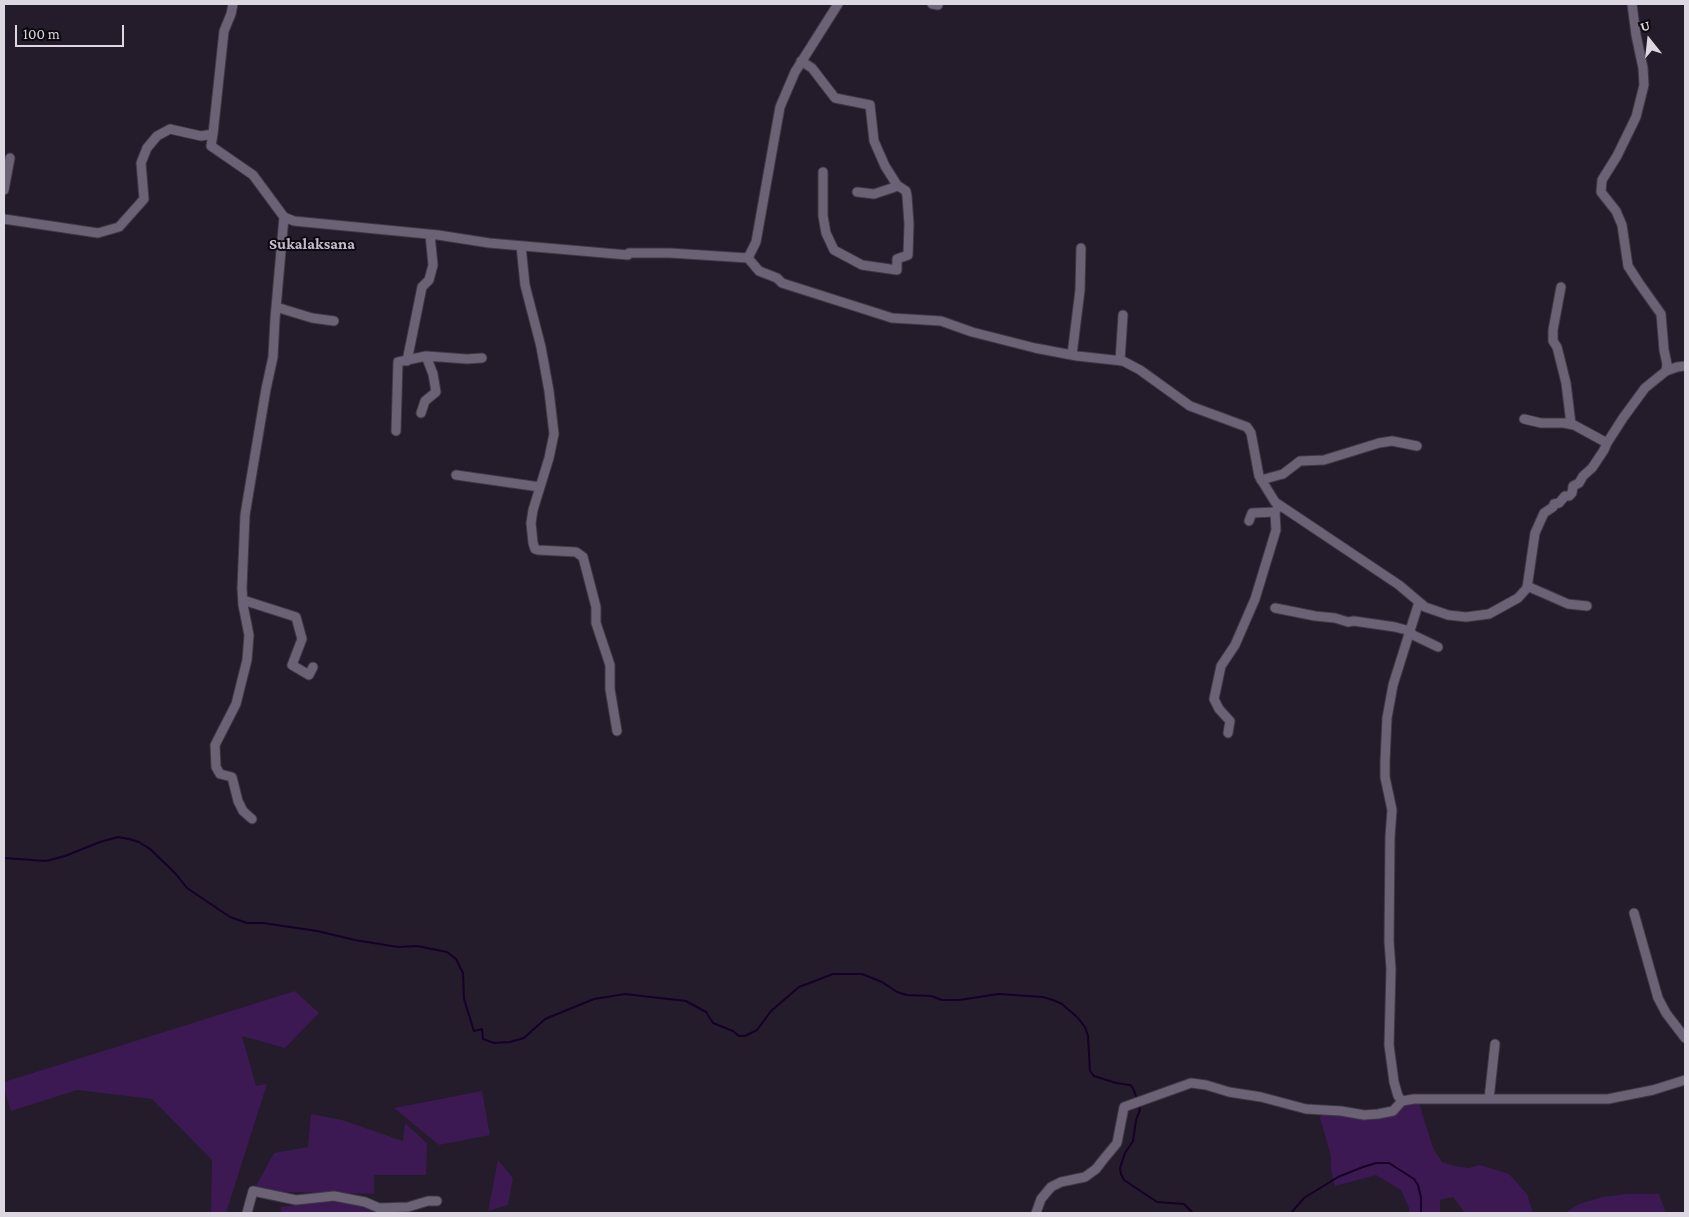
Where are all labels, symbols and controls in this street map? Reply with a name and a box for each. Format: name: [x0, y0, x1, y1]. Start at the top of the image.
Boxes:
scale bar: [18, 15, 126, 47]
north arrow: [1624, 15, 1674, 65]
text: U: [1638, 17, 1652, 35]
text: 100 m: [23, 26, 60, 42]
district label: Sukalaksana: [269, 234, 355, 254]

